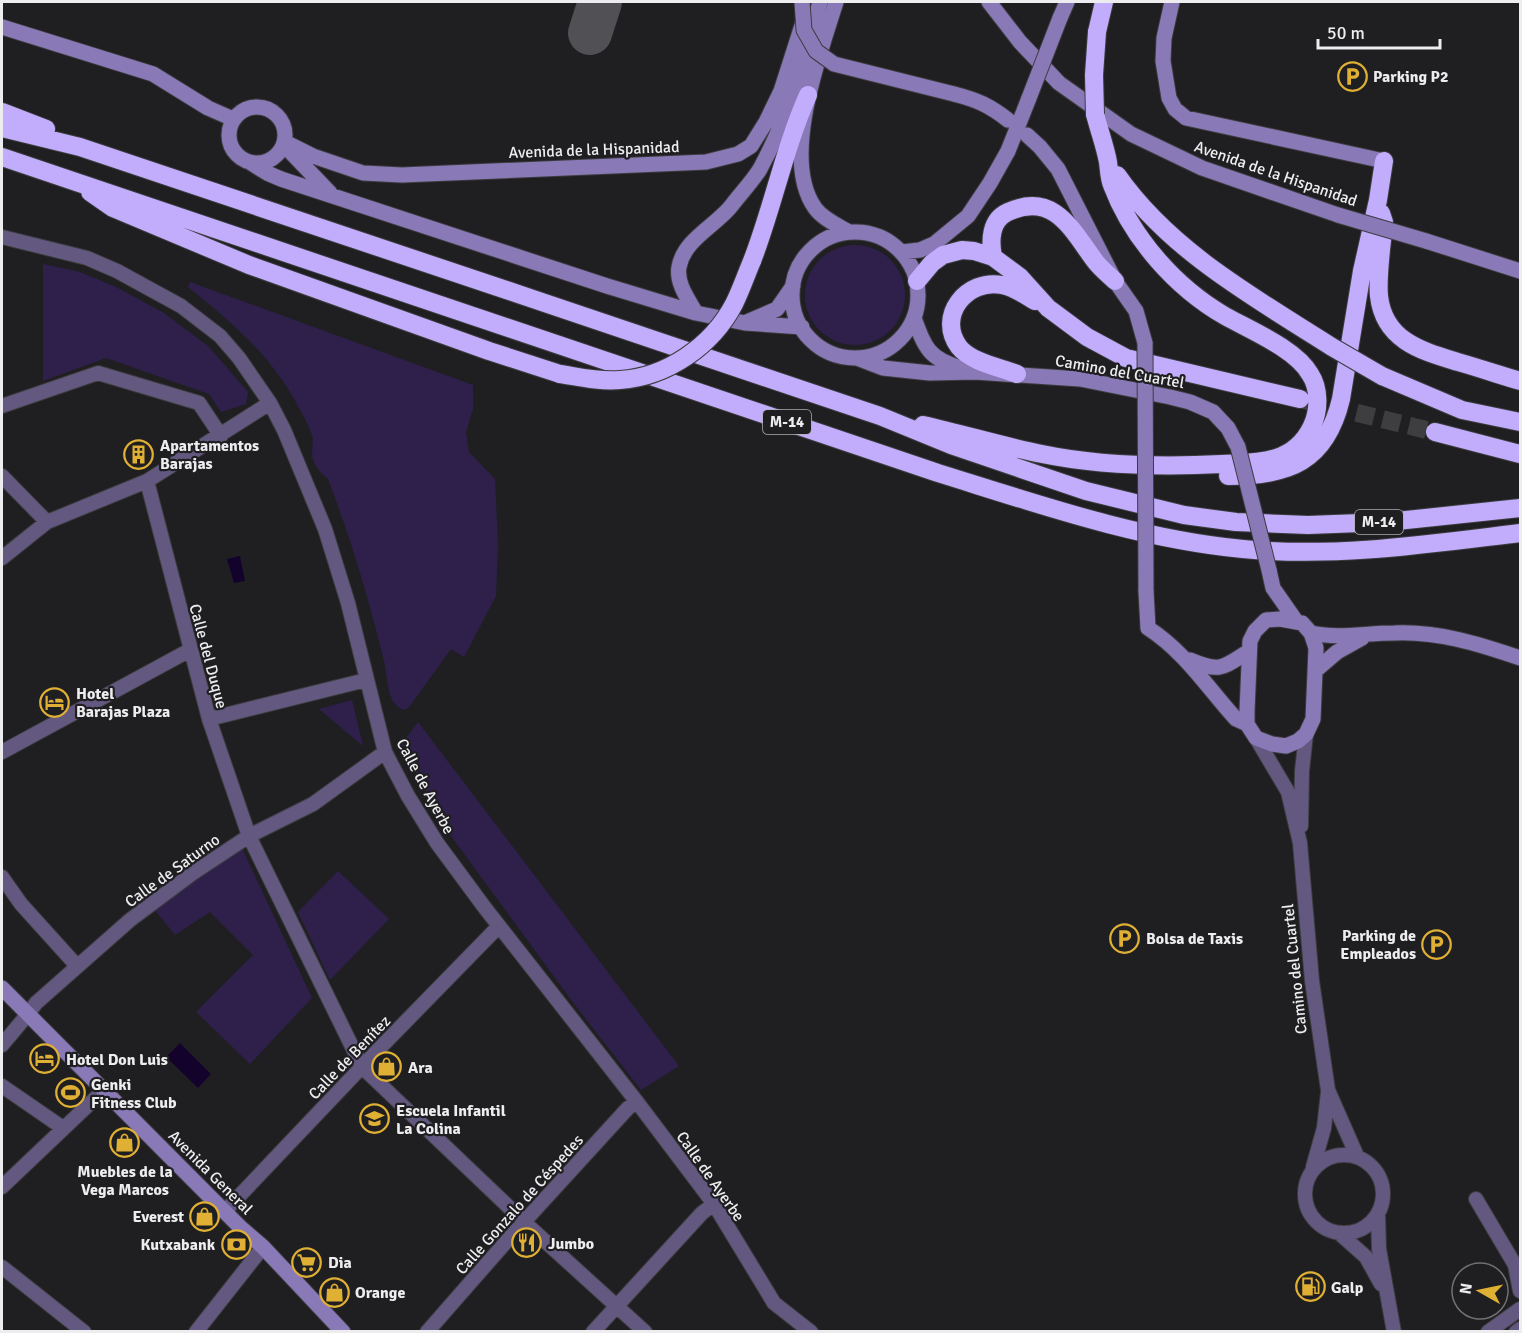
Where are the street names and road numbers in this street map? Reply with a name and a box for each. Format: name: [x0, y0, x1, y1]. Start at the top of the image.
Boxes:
street label: Avenida de la Hispanidad: [508, 137, 680, 163]
street label: Avenida de la Hispanidad: [1192, 137, 1360, 211]
street label: Camino del Cuartel: [1054, 351, 1186, 393]
road number: M-14: [763, 410, 811, 434]
road number: M-14: [1355, 510, 1403, 534]
street label: Calle del Duque: [184, 602, 232, 711]
street label: Calle de Ayerbe: [392, 735, 459, 838]
street label: Calle de Saturno: [121, 830, 224, 912]
street label: Camino del Cuartel: [1278, 902, 1312, 1035]
street label: Calle de Benítez: [304, 1011, 395, 1104]
street label: Avenida General: [164, 1126, 257, 1219]
street label: Calle de Ayerbe: [672, 1128, 749, 1226]
street label: Calle Gonzalo de Céspedes: [451, 1130, 588, 1279]

